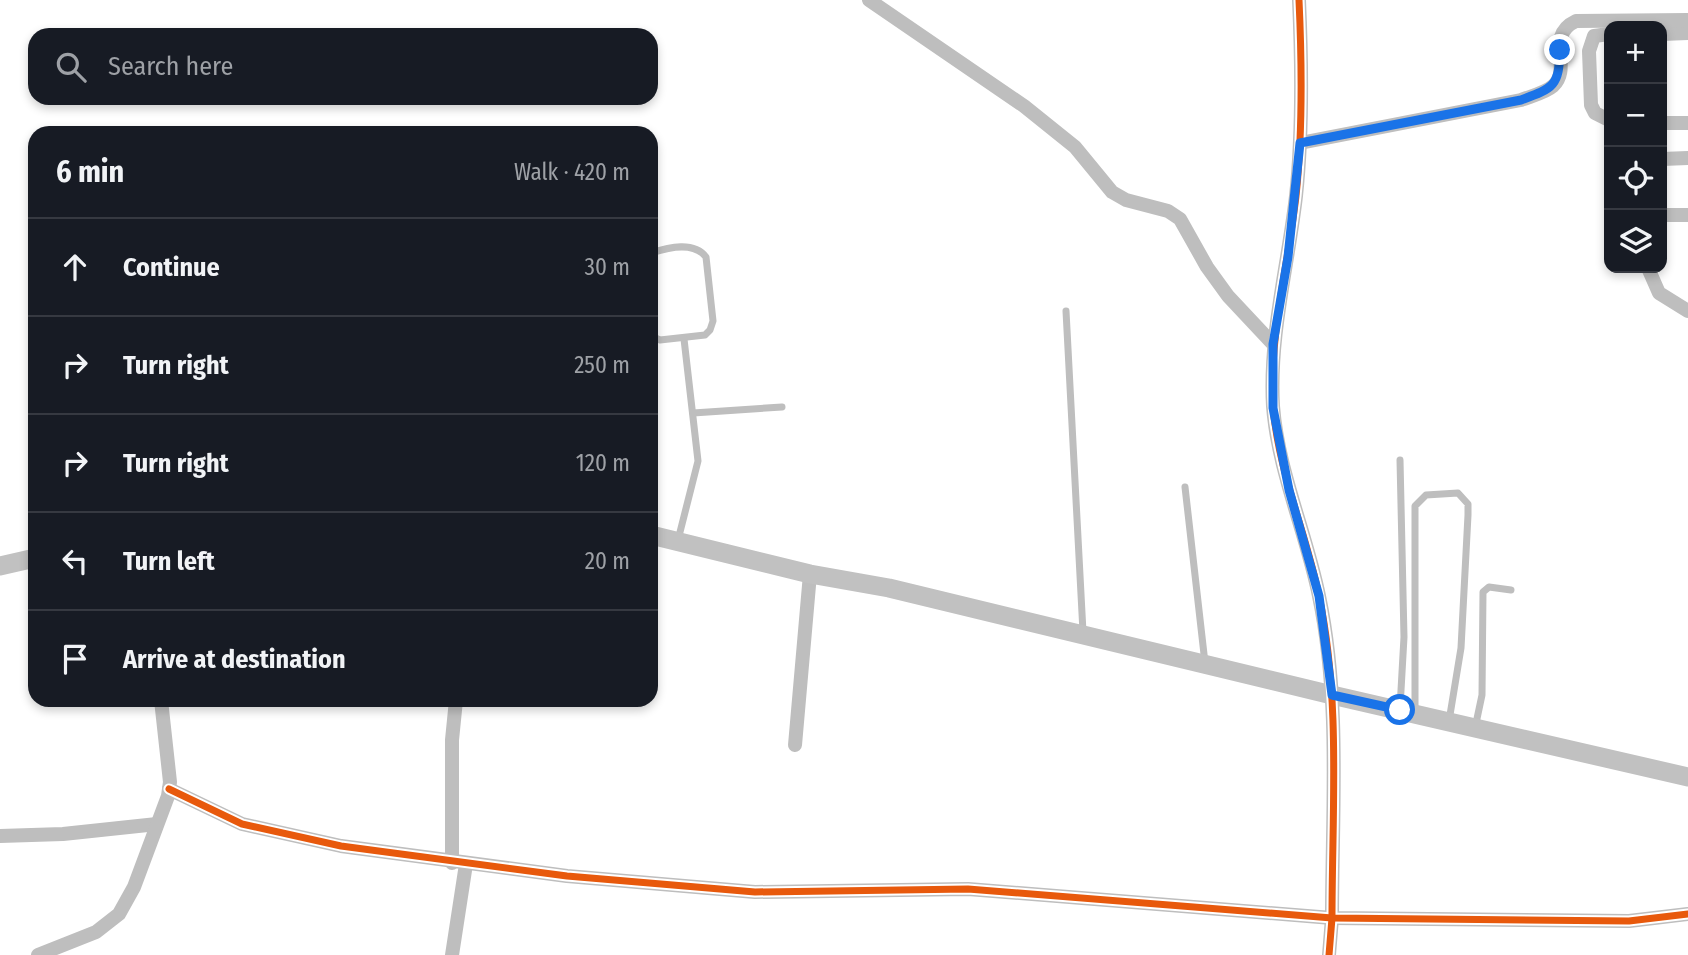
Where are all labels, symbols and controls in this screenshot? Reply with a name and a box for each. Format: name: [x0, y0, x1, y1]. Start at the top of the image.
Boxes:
map controls: [1604, 21, 1667, 273]
button: +: [1604, 21, 1667, 84]
search box: [28, 28, 658, 105]
route end: [1544, 34, 1575, 65]
icon: search: [52, 48, 90, 86]
text: Search here: [108, 51, 233, 82]
button: −: [1604, 84, 1667, 147]
button: locate: [1604, 147, 1667, 210]
text: 6 min: [56, 154, 124, 190]
text: Walk · 420 m: [514, 158, 630, 186]
button: layers: [1604, 210, 1667, 273]
icon: ahead: [56, 248, 94, 286]
text: Continue: [123, 252, 220, 283]
text: 30 m: [585, 253, 630, 281]
icon: right: [56, 346, 94, 384]
text: Turn right: [123, 350, 229, 381]
text: 250 m: [574, 351, 630, 379]
icon: right: [56, 444, 94, 482]
text: Turn right: [123, 448, 229, 479]
text: 120 m: [576, 449, 630, 477]
icon: left: [56, 542, 94, 580]
text: Turn left: [123, 546, 215, 577]
text: 20 m: [585, 547, 630, 575]
icon: arrive: [56, 640, 94, 678]
text: Arrive at destination: [123, 644, 346, 675]
route start: [1384, 694, 1415, 725]

